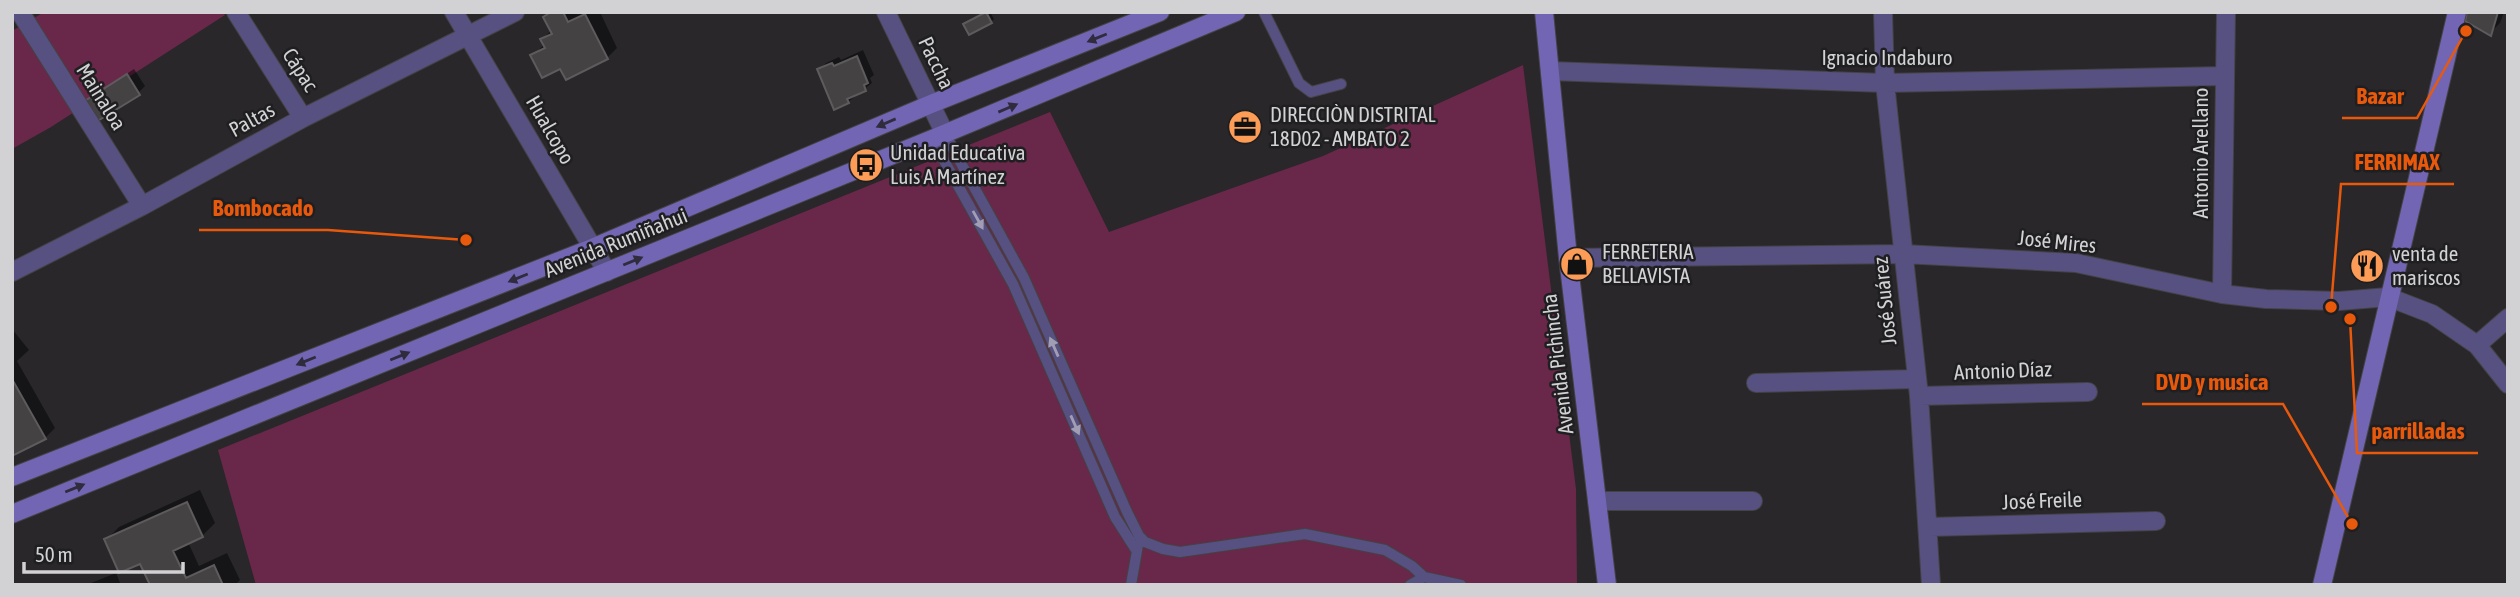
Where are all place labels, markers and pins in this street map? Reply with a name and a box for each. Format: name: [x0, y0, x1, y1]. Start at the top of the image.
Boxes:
callout: Bazar: [2342, 74, 2417, 118]
place label: DIRECCIÒN DISTRITAL 18D02 - AMBATO 2: [1270, 102, 1436, 150]
office icon: DIRECCIÒN DISTRITAL 18D02 - AMBATO 2: [1226, 108, 1264, 146]
place label: Unidad Educativa Luis A Martínez: [890, 140, 1026, 188]
callout: FERRIMAX: [2341, 140, 2454, 184]
bus stop icon: Unidad Educativa Luis A Martínez: [847, 146, 885, 184]
callout: Bombocado: [199, 186, 328, 230]
place label: FERRETERIA BELLAVISTA: [1602, 239, 1694, 287]
place label: venta de mariscos: [2392, 241, 2460, 289]
shop icon: FERRETERIA BELLAVISTA: [1558, 245, 1596, 283]
restaurant icon: venta de mariscos: [2348, 247, 2386, 285]
callout: DVD y musica: [2142, 360, 2283, 404]
callout: parrilladas: [2357, 409, 2478, 453]

